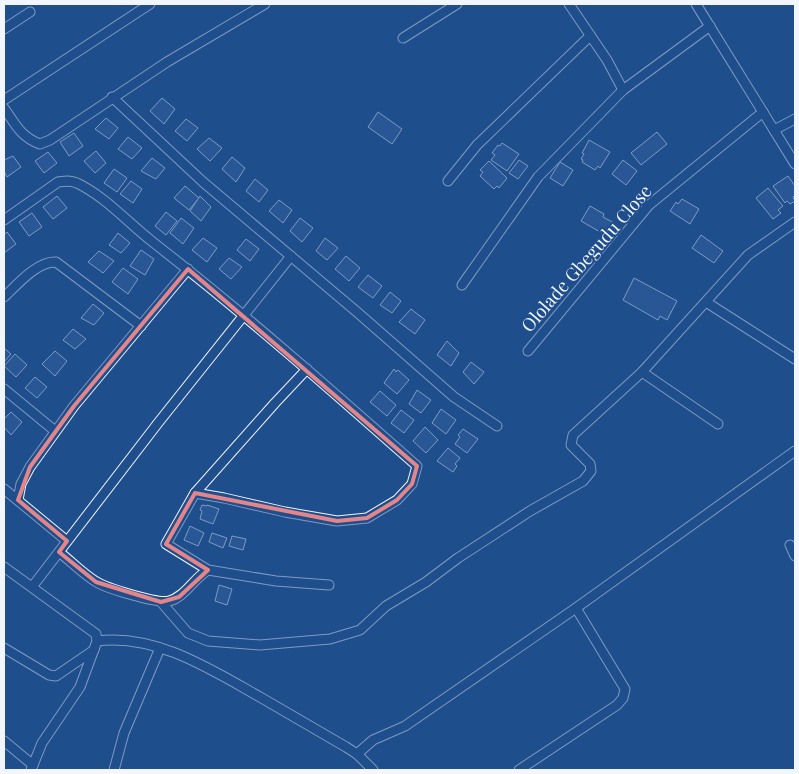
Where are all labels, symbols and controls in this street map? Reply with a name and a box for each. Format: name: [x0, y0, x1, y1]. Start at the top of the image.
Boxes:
street label: Ololade Gbegudu Close: [515, 179, 657, 337]

